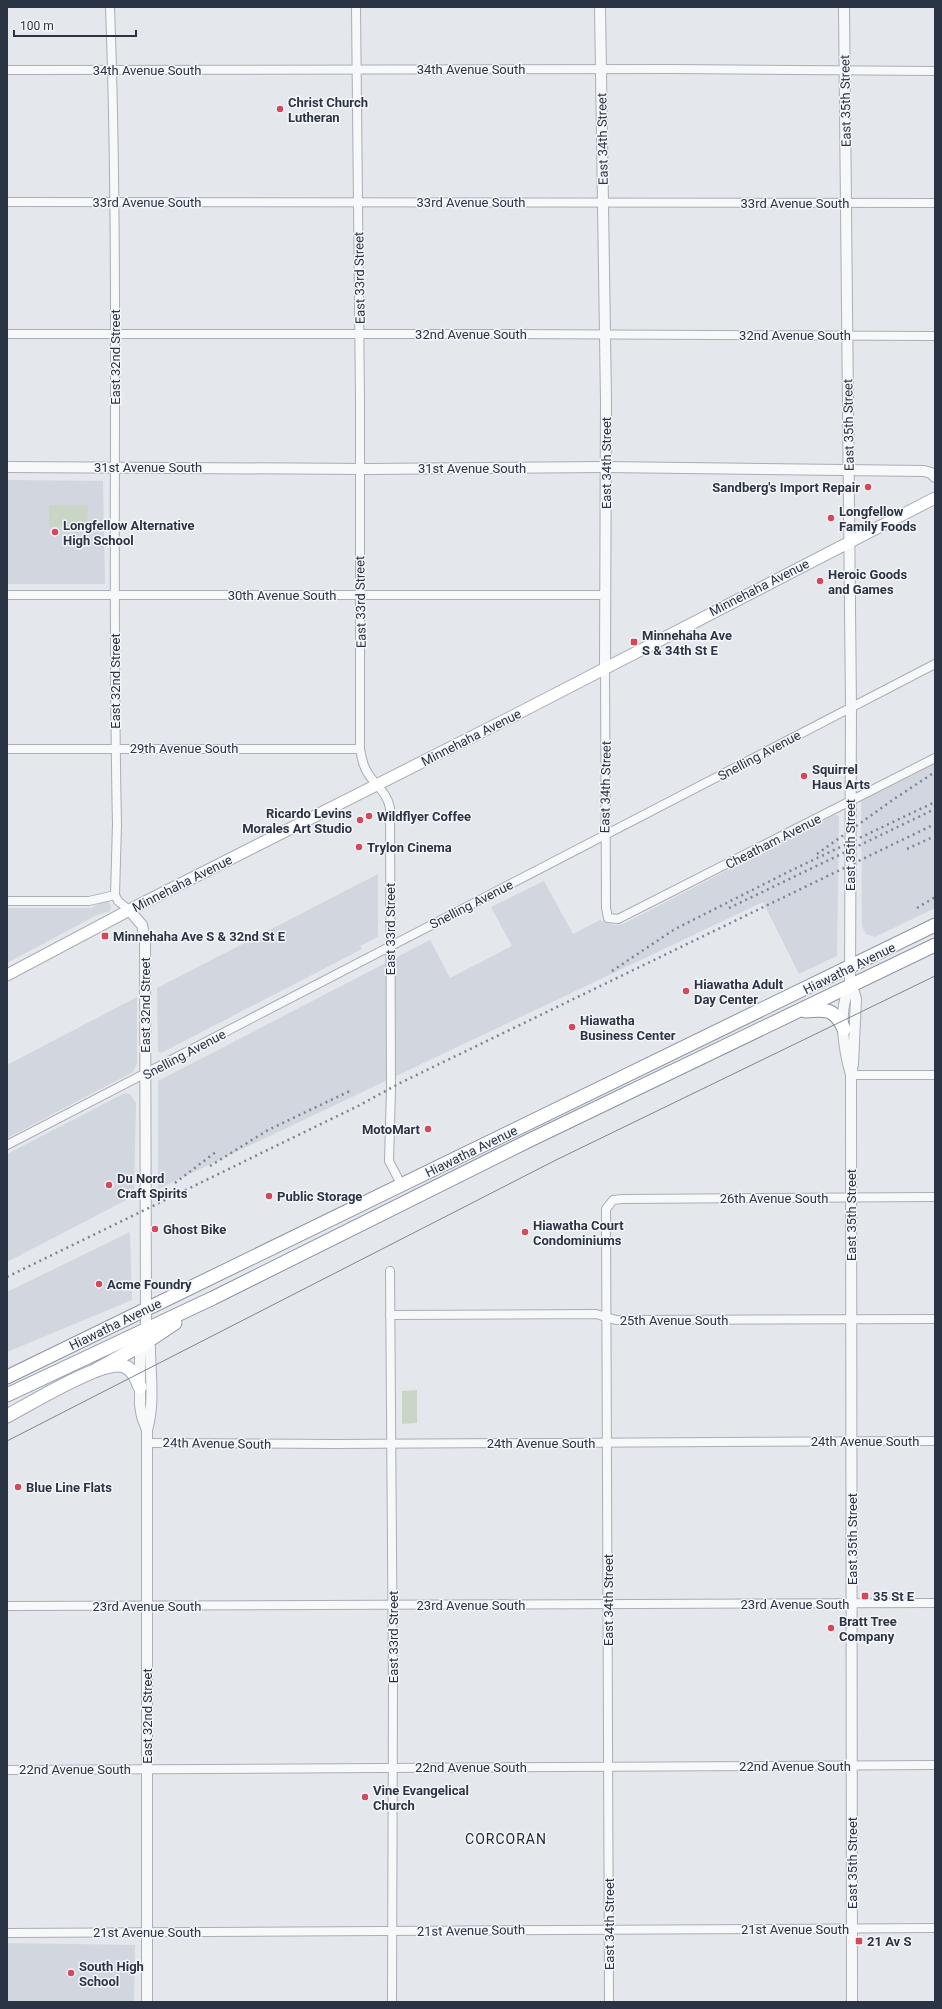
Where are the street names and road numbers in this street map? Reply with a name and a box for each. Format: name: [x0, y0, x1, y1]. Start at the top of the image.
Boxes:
street label: East 35th Street: [837, 55, 854, 147]
street label: 34th Avenue South: [417, 62, 525, 77]
street label: 34th Avenue South: [93, 63, 201, 78]
street label: East 34th Street: [594, 93, 611, 185]
street label: 33rd Avenue South: [93, 195, 201, 210]
street label: 33rd Avenue South: [417, 195, 525, 210]
street label: 33rd Avenue South: [741, 196, 849, 211]
street label: East 33rd Street: [351, 232, 368, 324]
street label: East 32nd Street: [108, 309, 123, 405]
street label: 32nd Avenue South: [415, 327, 527, 342]
street label: 32nd Avenue South: [739, 328, 851, 343]
street label: East 35th Street: [840, 379, 857, 471]
street label: East 34th Street: [599, 417, 614, 509]
street label: 31st Avenue South: [94, 460, 202, 475]
street label: 31st Avenue South: [418, 461, 526, 476]
street label: East 33rd Street: [352, 556, 369, 648]
street label: Minnehaha Avenue: [707, 556, 812, 619]
street label: 30th Avenue South: [228, 588, 336, 603]
street label: East 32nd Street: [108, 633, 123, 729]
street label: Minnehaha Avenue: [419, 706, 524, 769]
street label: Snelling Avenue: [715, 727, 803, 784]
street label: 29th Avenue South: [130, 741, 238, 756]
street label: East 34th Street: [597, 741, 614, 833]
street label: East 35th Street: [843, 799, 858, 891]
street label: Cheatham Avenue: [723, 811, 824, 872]
street label: Minnehaha Avenue: [130, 852, 235, 915]
street label: Snelling Avenue: [427, 877, 515, 932]
street label: East 33rd Street: [383, 883, 398, 975]
street label: Hiawatha Avenue: [801, 940, 898, 997]
street label: East 32nd Street: [138, 957, 153, 1053]
street label: Snelling Avenue: [140, 1026, 228, 1083]
street label: Hiawatha Avenue: [423, 1123, 520, 1180]
street label: East 35th Street: [844, 1169, 859, 1261]
street label: 26th Avenue South: [720, 1191, 828, 1206]
street label: Hiawatha Avenue: [67, 1296, 164, 1353]
street label: 25th Avenue South: [620, 1313, 728, 1328]
street label: 24th Avenue South: [811, 1434, 919, 1449]
street label: 24th Avenue South: [163, 1435, 271, 1452]
street label: 24th Avenue South: [487, 1436, 595, 1451]
street label: East 35th Street: [845, 1493, 860, 1585]
street label: East 34th Street: [601, 1554, 616, 1646]
street label: East 33rd Street: [386, 1591, 401, 1683]
street label: 23rd Avenue South: [741, 1597, 849, 1612]
street label: 23rd Avenue South: [417, 1598, 525, 1613]
street label: 23rd Avenue South: [93, 1599, 201, 1614]
street label: East 32nd Street: [140, 1668, 155, 1764]
street label: 22nd Avenue South: [739, 1759, 851, 1774]
street label: 22nd Avenue South: [415, 1760, 527, 1775]
street label: 22nd Avenue South: [19, 1762, 131, 1777]
street label: East 35th Street: [845, 1817, 860, 1909]
street label: East 34th Street: [602, 1878, 617, 1970]
street label: 21st Avenue South: [417, 1922, 525, 1939]
street label: 21st Avenue South: [741, 1922, 849, 1937]
street label: 21st Avenue South: [93, 1925, 201, 1940]

